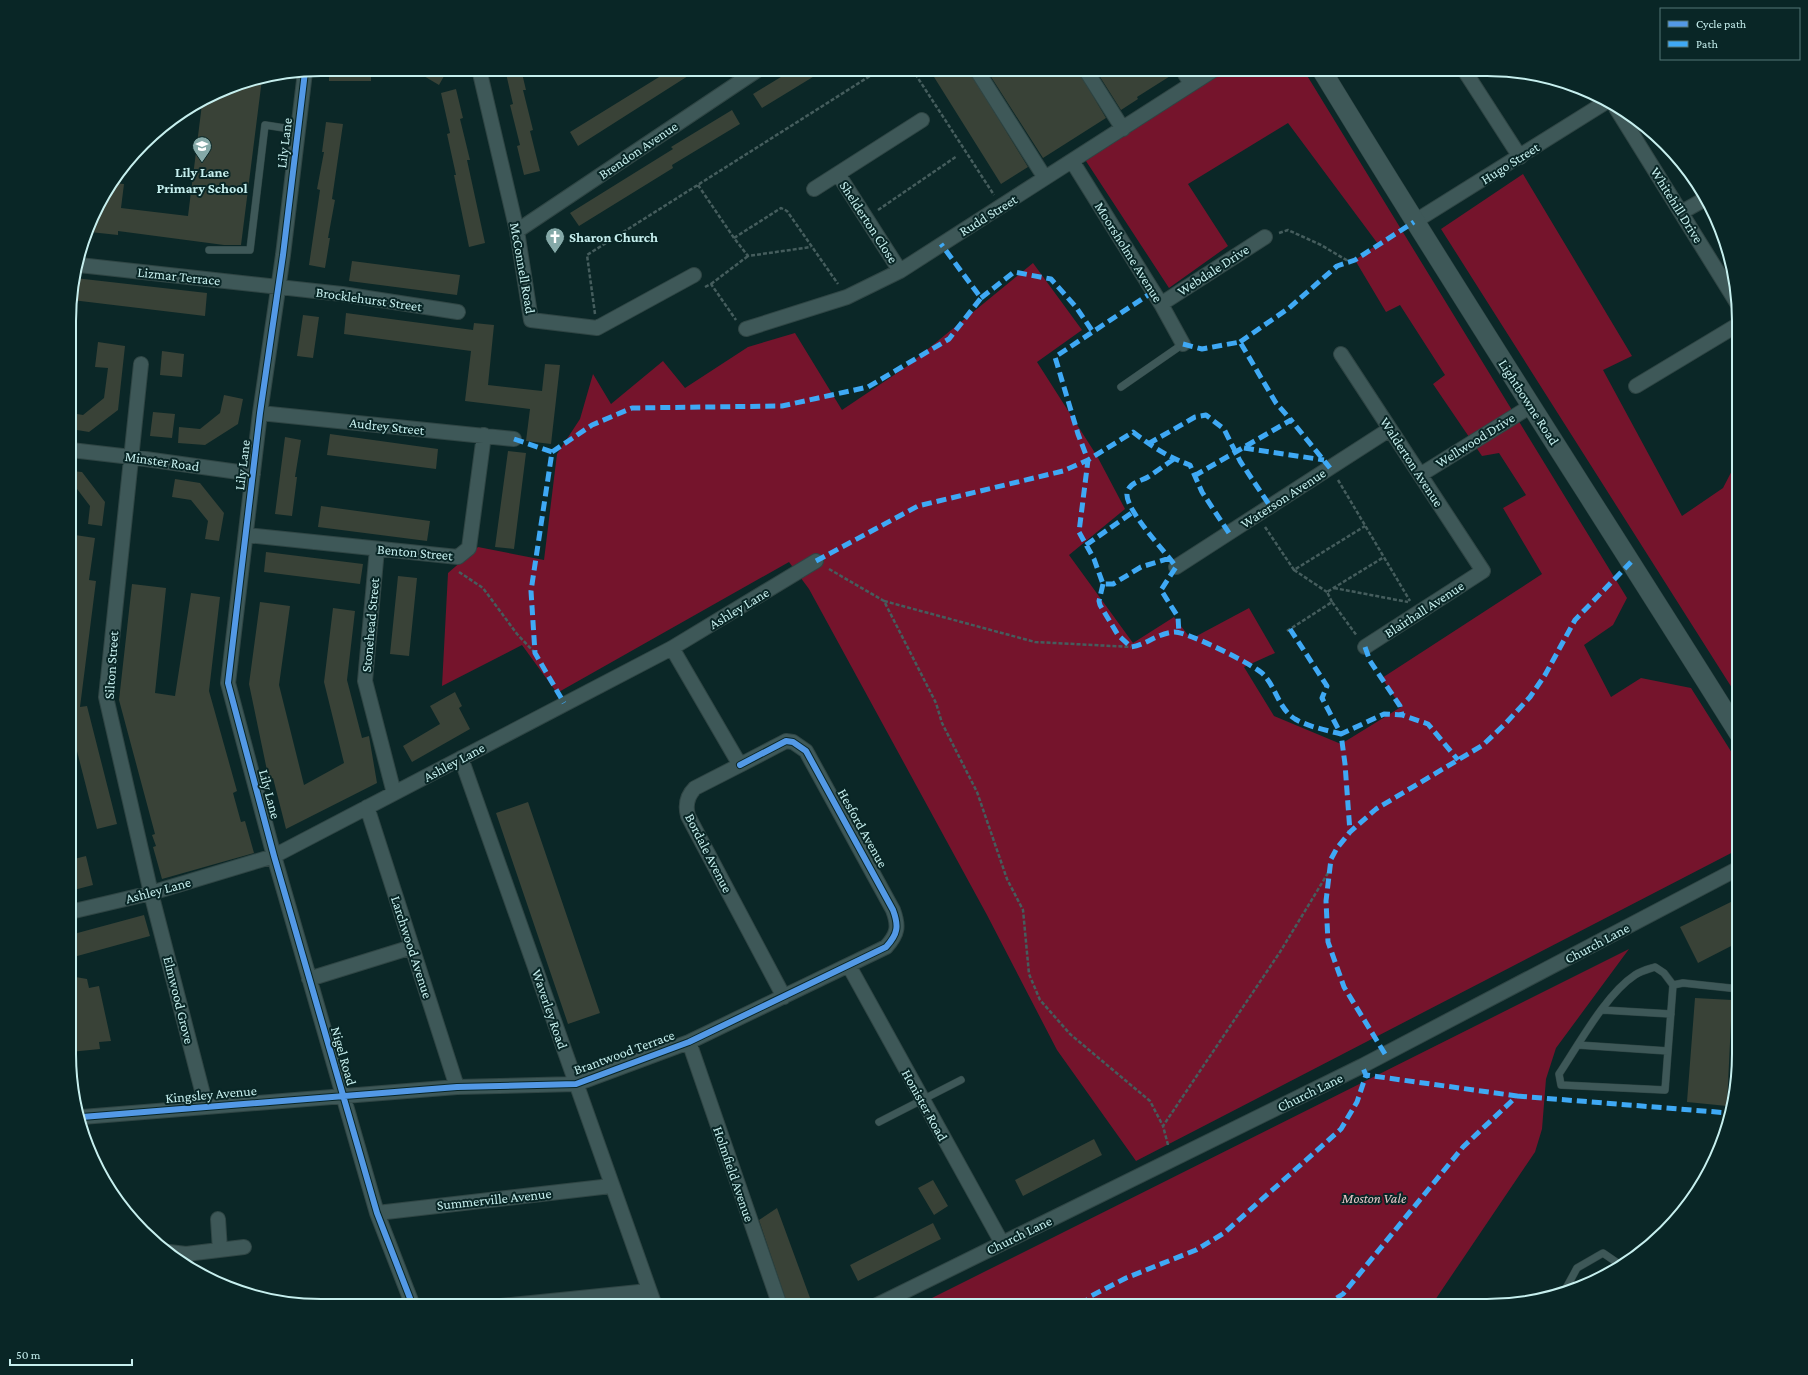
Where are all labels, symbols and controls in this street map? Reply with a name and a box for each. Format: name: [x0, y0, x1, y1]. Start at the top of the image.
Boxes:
legend: [1660, 8, 1800, 60]
text: Cycle path: [1696, 17, 1747, 31]
text: Path: [1696, 37, 1718, 51]
street label: Lily Lane: [273, 117, 295, 169]
street label: Brendon Avenue: [596, 118, 680, 182]
school or university icon: Lily Lane Primary School: [191, 135, 213, 163]
street label: Hugo Street: [1478, 139, 1542, 187]
place label: Lily Lane Primary School: [156, 164, 248, 196]
street label: Whitehill Drive: [1647, 164, 1707, 246]
street label: Shelderton Close: [837, 178, 901, 266]
street label: Rudd Street: [956, 191, 1020, 239]
street label: Moorsholme Avenue: [1092, 199, 1166, 305]
street label: McConnell Road: [507, 221, 539, 315]
church icon: Sharon Church: [544, 226, 566, 254]
place label: Sharon Church: [569, 229, 658, 245]
street label: Webdale Drive: [1174, 241, 1252, 299]
street label: Lizmar Terrace: [137, 264, 221, 288]
street label: Brocklehurst Street: [315, 284, 423, 314]
street label: Lightbowne Road: [1495, 356, 1563, 448]
street label: Wellwood Drive: [1432, 409, 1518, 471]
street label: Audrey Street: [349, 414, 426, 438]
street label: Walderton Avenue: [1377, 414, 1447, 510]
street label: Lily Lane: [231, 439, 253, 491]
street label: Minster Road: [124, 448, 201, 474]
street label: Waterson Avenue: [1238, 465, 1328, 531]
street label: Benton Street: [377, 541, 454, 563]
street label: Stonehead Street: [358, 577, 382, 673]
street label: Blairhall Avenue: [1381, 577, 1467, 641]
street label: Ashley Lane: [706, 584, 772, 632]
street label: Silton Street: [101, 630, 121, 700]
street label: Ashley Lane: [421, 739, 487, 785]
street label: Lily Lane: [256, 768, 284, 820]
street label: Hesford Avenue: [835, 786, 891, 870]
street label: Bordale Avenue: [682, 811, 736, 895]
street label: Ashley Lane: [124, 874, 192, 906]
street label: Larchwood Avenue: [388, 894, 436, 1000]
street label: Church Lane: [1562, 919, 1632, 967]
street label: Elmwood Grove: [160, 955, 198, 1045]
street label: Waverley Road: [529, 967, 571, 1052]
street label: Nigel Road: [328, 1025, 360, 1088]
street label: Brantwood Terrace: [571, 1026, 677, 1078]
street label: Honister Road: [899, 1066, 952, 1144]
street label: Church Lane: [1275, 1069, 1345, 1115]
street label: Kingsley Avenue: [165, 1082, 257, 1106]
street label: Holmfield Avenue: [710, 1124, 758, 1224]
street label: Summerville Avenue: [436, 1185, 552, 1213]
park label: Moston Vale: [1341, 1190, 1407, 1206]
street label: Church Lane: [984, 1212, 1054, 1258]
scale bar: [10, 1341, 132, 1367]
text: 50 m: [16, 1348, 41, 1362]

